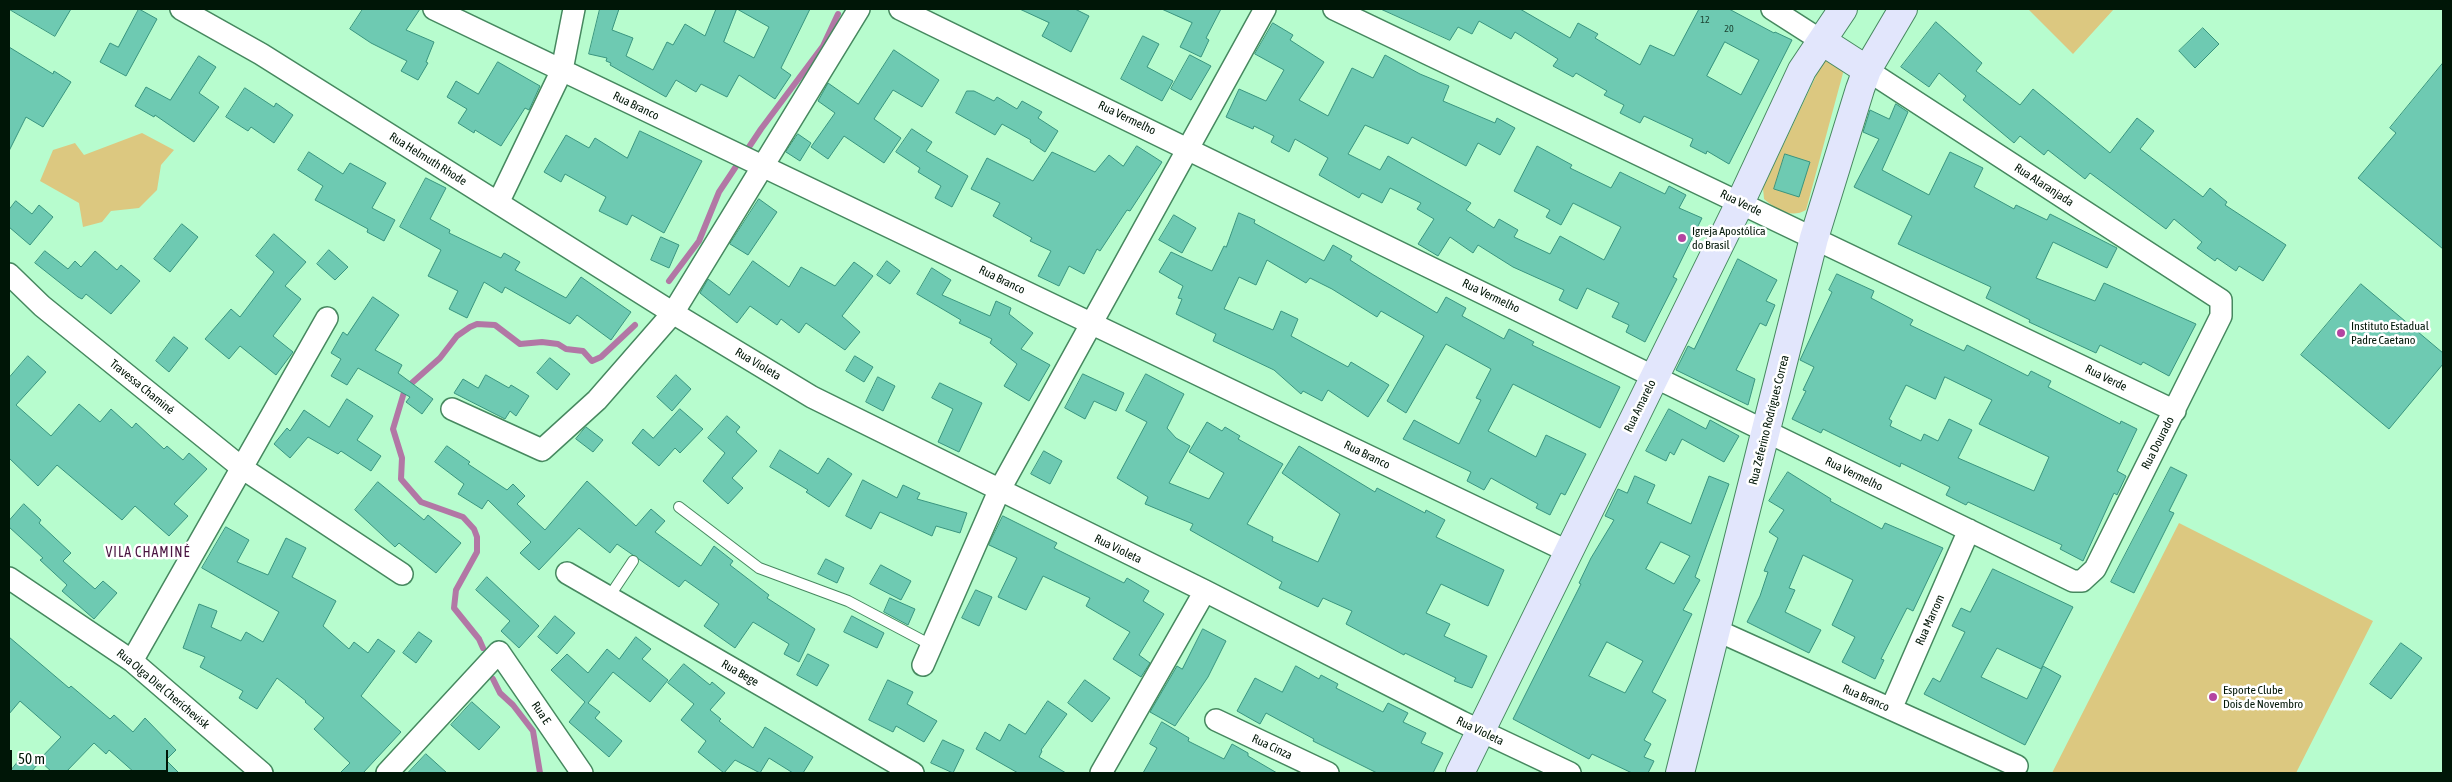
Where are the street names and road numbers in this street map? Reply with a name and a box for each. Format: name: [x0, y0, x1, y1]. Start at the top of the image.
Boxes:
street label: Rua Branco: [611, 89, 661, 123]
street label: Rua Vermelho: [1096, 98, 1158, 138]
street label: Rua Helmuth Rhode: [387, 129, 469, 189]
street label: Rua Alaranjada: [2012, 160, 2076, 210]
street label: Rua Verde: [1718, 187, 1764, 219]
street label: Rua Branco: [977, 263, 1027, 297]
street label: Rua Vermelho: [1460, 276, 1522, 316]
street label: Rua Violeta: [733, 345, 783, 383]
street label: Rua Zeferino Rodrigues Correa: [1746, 354, 1792, 486]
street label: Travessa Chaminé: [107, 357, 177, 417]
street label: Rua Verde: [2083, 362, 2129, 394]
street label: Rua Amarelo: [1621, 377, 1659, 435]
street label: Rua Dourado: [2139, 414, 2177, 472]
street label: Rua Branco: [1342, 438, 1392, 472]
street label: Rua Vermelho: [1823, 454, 1885, 494]
street label: Rua Violeta: [1092, 531, 1144, 567]
street label: Rua Marrom: [1912, 592, 1948, 648]
street label: Rua Olga Diel Cherichevisk: [114, 646, 212, 732]
street label: Rua Bege: [719, 657, 761, 689]
street label: Rua Branco: [1840, 681, 1892, 715]
street label: Rua E: [528, 699, 554, 727]
street label: Rua Violeta: [1454, 713, 1506, 749]
street label: Rua Cinza: [1250, 731, 1294, 763]

